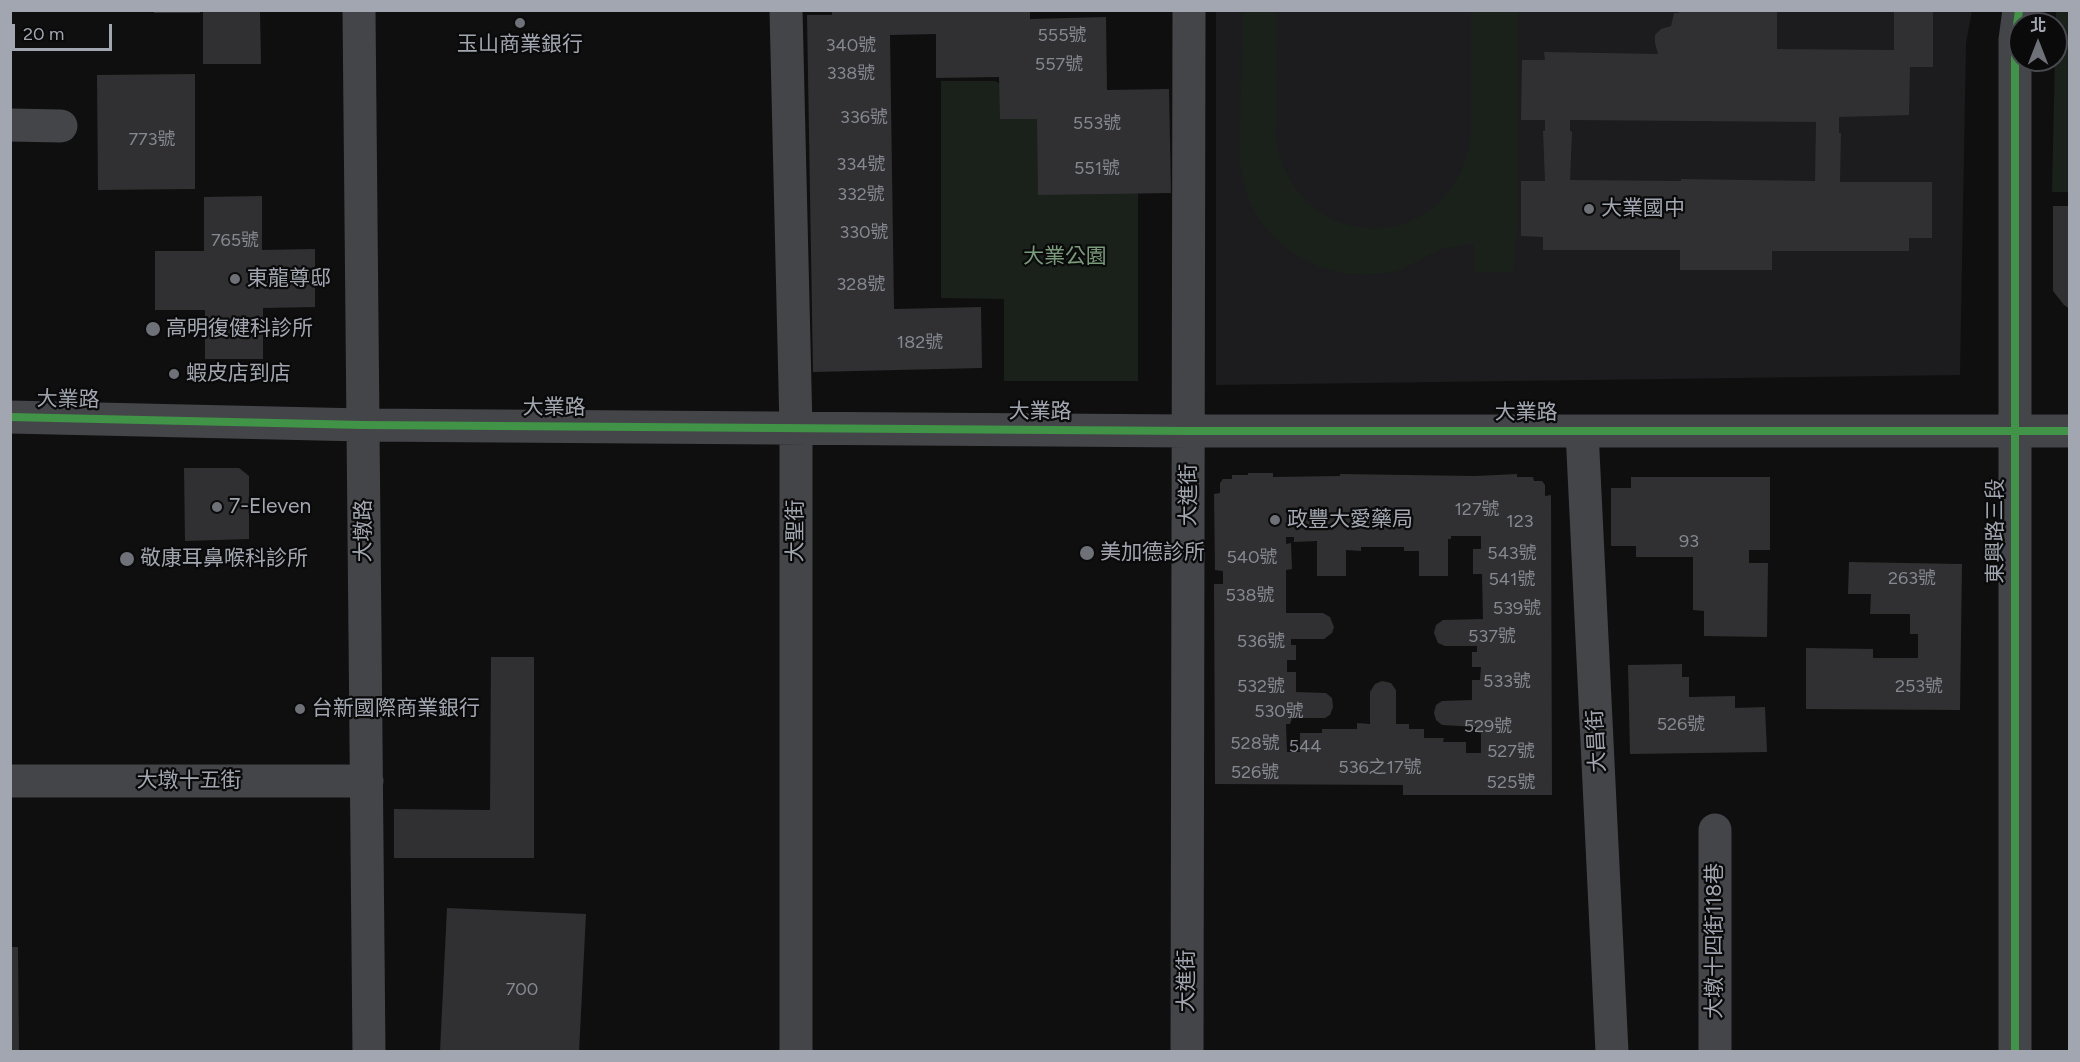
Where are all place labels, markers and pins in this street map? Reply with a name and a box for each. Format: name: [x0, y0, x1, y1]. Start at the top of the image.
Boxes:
marker: 玉山商業銀行: [513, 16, 527, 30]
place label: 玉山商業銀行: [457, 32, 583, 58]
place label: 大業國中: [1601, 196, 1685, 222]
marker: 大業國中: [1582, 202, 1596, 216]
place label: 東龍尊邸: [247, 266, 331, 292]
marker: 東龍尊邸: [228, 272, 242, 286]
place label: 高明復健科診所: [166, 316, 313, 342]
marker: 高明復健科診所: [144, 320, 162, 338]
place label: 蝦皮店到店: [186, 361, 291, 387]
marker: 蝦皮店到店: [167, 367, 181, 381]
place label: 7-Eleven: [229, 494, 311, 520]
marker: 7-Eleven: [210, 500, 224, 514]
place label: 政豐大愛藥局: [1287, 507, 1413, 533]
marker: 政豐大愛藥局: [1268, 513, 1282, 527]
place label: 美加德診所: [1100, 540, 1205, 566]
marker: 美加德診所: [1078, 544, 1096, 562]
place label: 敬康耳鼻喉科診所: [140, 546, 308, 572]
marker: 敬康耳鼻喉科診所: [118, 550, 136, 568]
place label: 台新國際商業銀行: [312, 696, 480, 722]
marker: 台新國際商業銀行: [293, 702, 307, 716]

